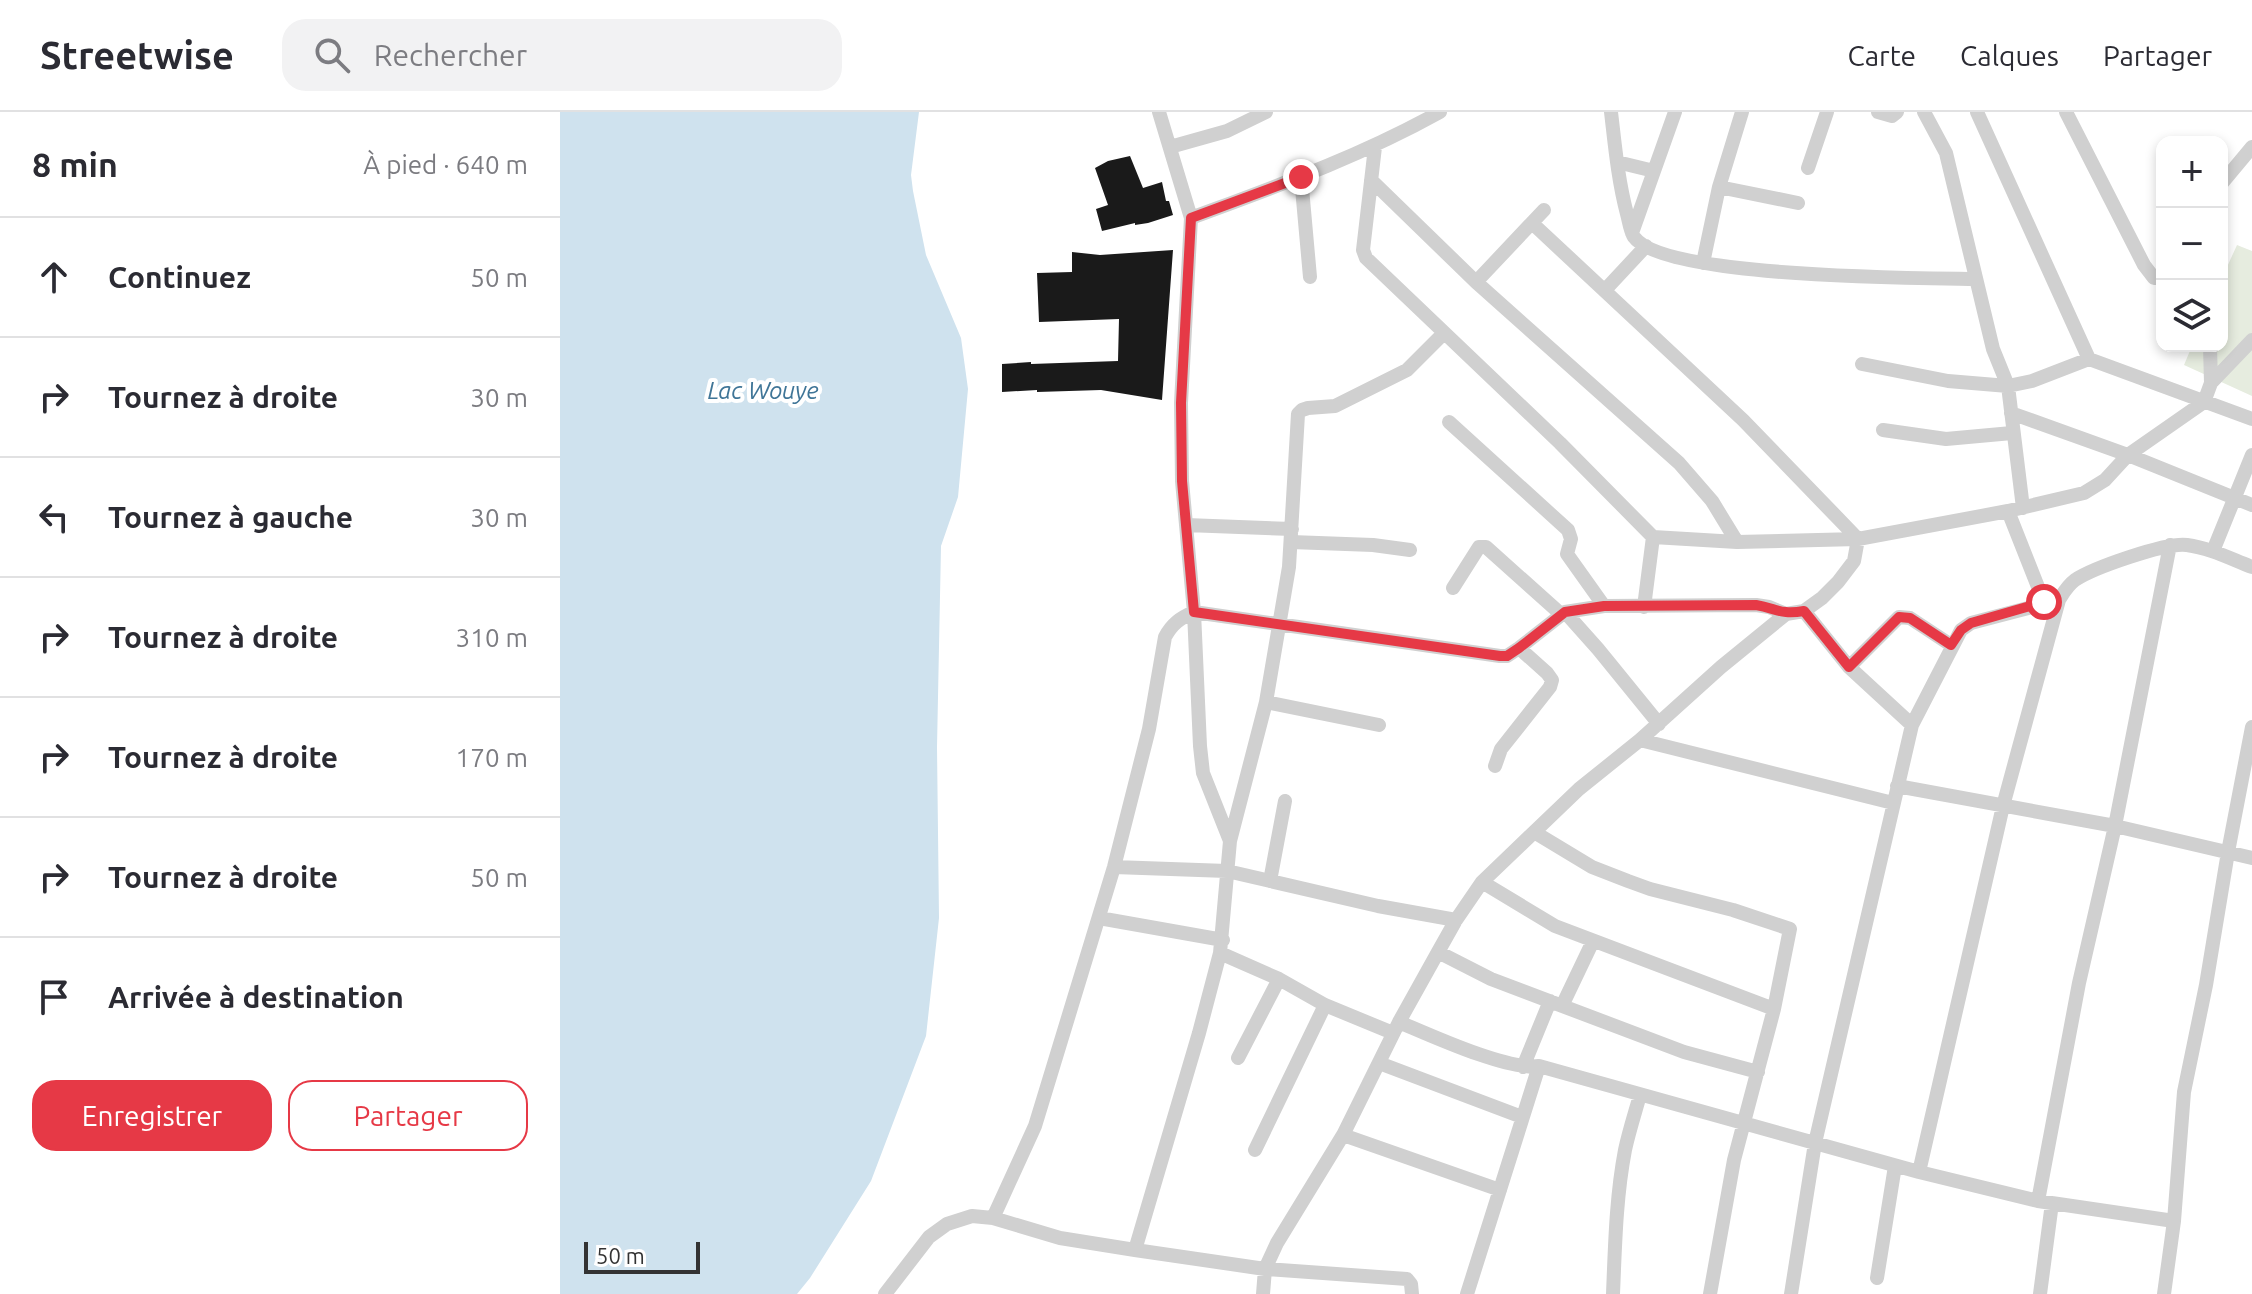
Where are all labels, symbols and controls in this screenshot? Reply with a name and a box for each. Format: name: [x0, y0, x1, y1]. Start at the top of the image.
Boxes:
search box: [282, 19, 842, 91]
icon: search: [310, 33, 354, 77]
text: Streetwise: [40, 34, 234, 76]
text: Rechercher: [374, 38, 527, 72]
text: Carte: [1847, 40, 1916, 71]
text: Calques: [1960, 40, 2059, 71]
text: Partager: [2103, 40, 2212, 71]
map controls: [2156, 136, 2228, 352]
button: +: [2156, 136, 2228, 208]
text: 8 min: [32, 145, 118, 183]
text: À pied · 640 m: [363, 150, 528, 179]
route end: [1283, 159, 1319, 195]
button: −: [2156, 208, 2228, 280]
icon: ahead: [32, 255, 76, 299]
text: Continuez: [108, 260, 251, 294]
text: 50 m: [470, 263, 528, 292]
button: layers: [2156, 280, 2228, 352]
icon: right: [32, 375, 76, 419]
water label: Lac Wouye: [707, 377, 819, 404]
text: Tournez à droite: [108, 380, 338, 414]
text: 30 m: [470, 383, 528, 412]
icon: left: [32, 495, 76, 539]
text: Tournez à gauche: [108, 500, 353, 534]
text: 30 m: [470, 503, 528, 532]
route start: [2026, 584, 2062, 620]
icon: right: [32, 615, 76, 659]
text: Tournez à droite: [108, 620, 338, 654]
text: 310 m: [456, 623, 528, 652]
icon: right: [32, 735, 76, 779]
text: Tournez à droite: [108, 740, 338, 774]
text: 170 m: [456, 743, 528, 772]
icon: right: [32, 855, 76, 899]
text: Tournez à droite: [108, 860, 338, 894]
text: 50 m: [470, 863, 528, 892]
icon: arrive: [32, 975, 76, 1019]
text: Arrivée à destination: [108, 980, 404, 1014]
button: Enregistrer: [32, 1080, 272, 1151]
button: Partager: [288, 1080, 528, 1151]
scale bar: [584, 1238, 700, 1274]
text: 50 m: [596, 1243, 645, 1268]

